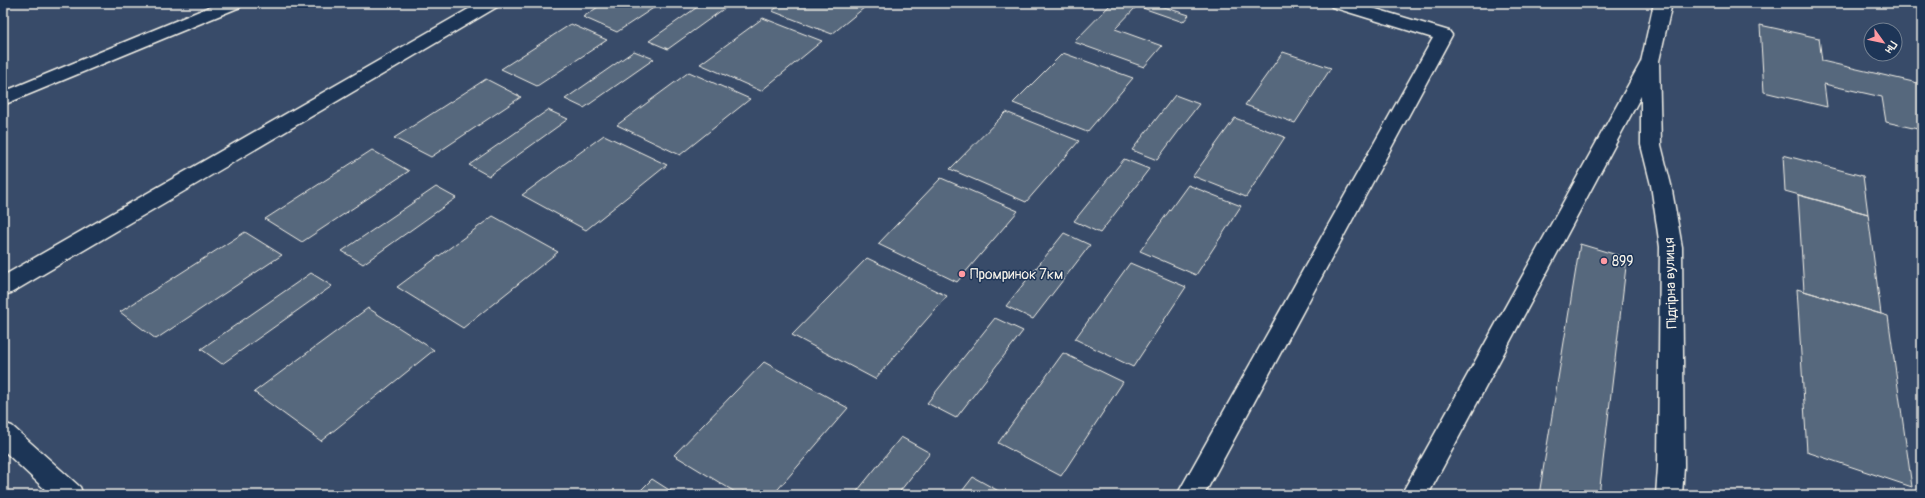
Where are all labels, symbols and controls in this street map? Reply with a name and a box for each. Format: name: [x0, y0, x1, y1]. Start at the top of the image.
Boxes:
north arrow: [1863, 22, 1903, 62]
text: Пн: [1882, 39, 1900, 56]
street label: Підгірна вулиця: [1660, 237, 1681, 329]
place label: 899: [1612, 253, 1633, 270]
marker: 899: [1599, 256, 1609, 266]
place label: Промринок 7км: [970, 266, 1063, 283]
marker: Промринок 7км: [957, 269, 967, 279]

